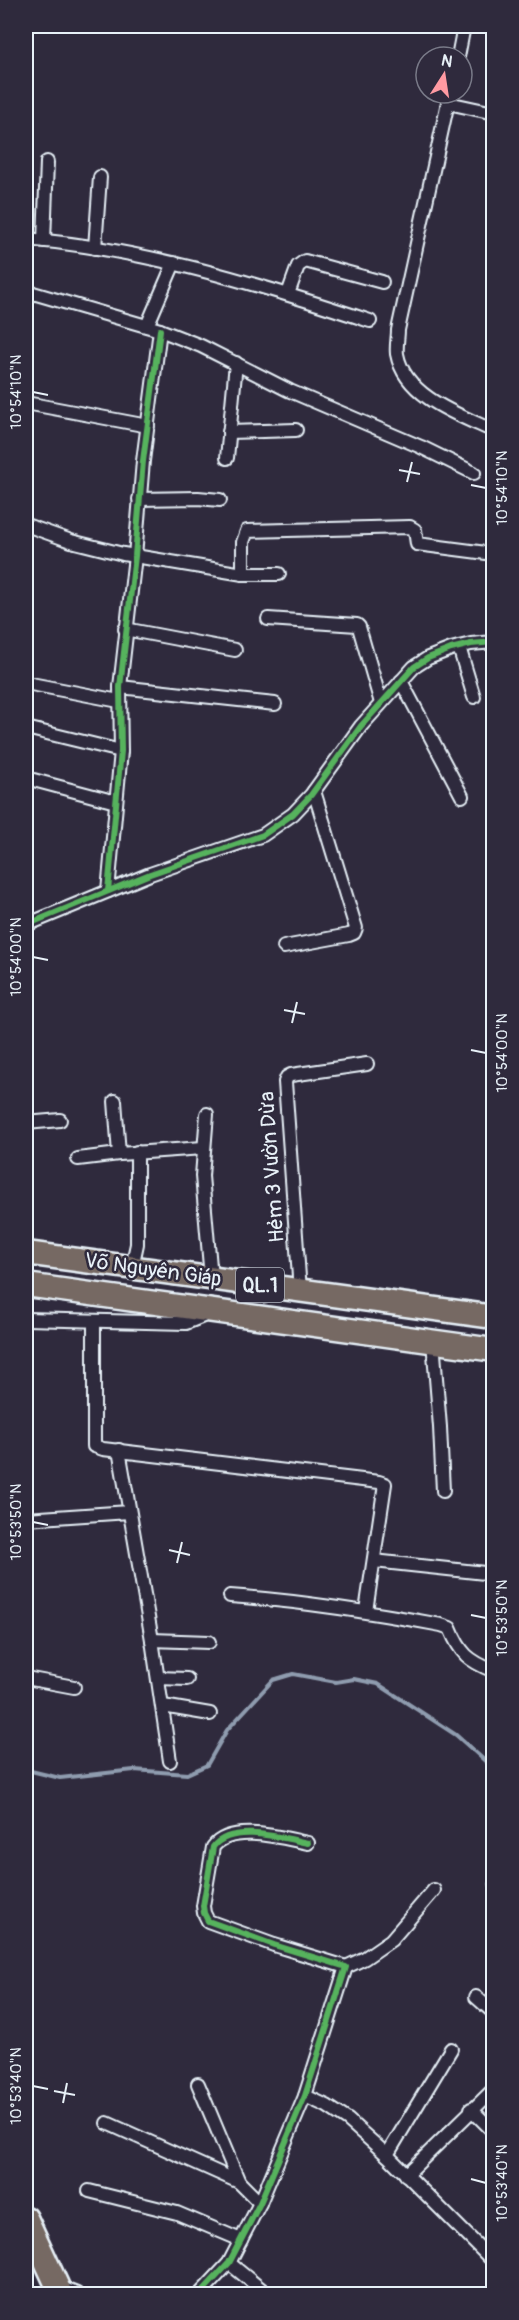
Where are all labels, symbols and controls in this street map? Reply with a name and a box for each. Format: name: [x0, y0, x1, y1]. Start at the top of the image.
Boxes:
north arrow: [414, 45, 474, 105]
text: N: [440, 50, 454, 72]
text: 10°54'10"N: [7, 355, 26, 429]
text: 10°54'10"N: [493, 451, 512, 525]
text: 10°54'00"N: [7, 917, 26, 997]
text: 10°54'00"N: [493, 1013, 512, 1093]
street label: Hẻm 3 Vườn Dừa: [253, 1090, 291, 1244]
street label: Võ Nguyên Giáp: [83, 1247, 223, 1293]
road number: QL.1: [236, 1268, 284, 1302]
text: 10°53'50"N: [7, 1484, 26, 1560]
text: 10°53'50"N: [493, 1580, 512, 1656]
text: 10°53'40"N: [7, 2047, 26, 2125]
text: 10°53'40"N: [493, 2144, 512, 2222]

